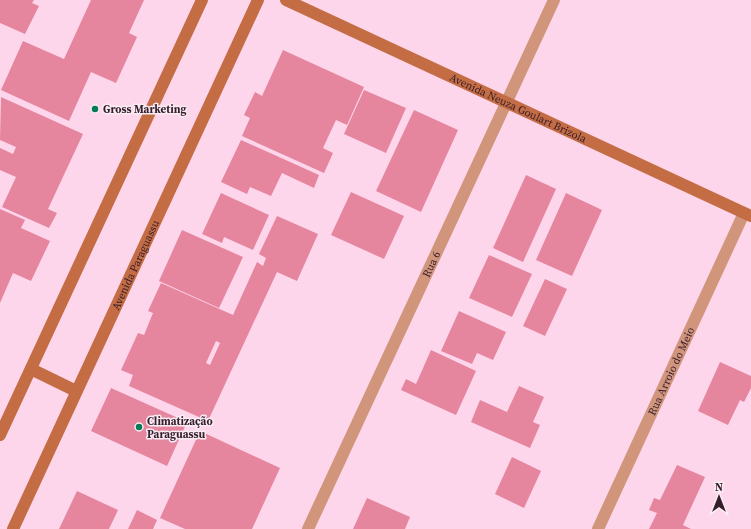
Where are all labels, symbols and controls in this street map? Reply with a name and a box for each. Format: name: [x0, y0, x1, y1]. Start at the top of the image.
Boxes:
street label: Avenida Neuza Goulart Brizola: [447, 70, 589, 147]
place label: Gross Marketing: [103, 102, 187, 117]
marker: Gross Marketing: [90, 104, 100, 114]
street label: Avenida Paraguassu: [108, 217, 163, 313]
street label: Rua 6: [419, 249, 444, 280]
street label: Rua Arroio do Meio: [645, 325, 698, 418]
place label: Climatização Paraguassu: [147, 414, 213, 442]
marker: Climatização Paraguassu: [134, 422, 144, 432]
north arrow: [699, 477, 739, 517]
text: N: [715, 480, 723, 495]

